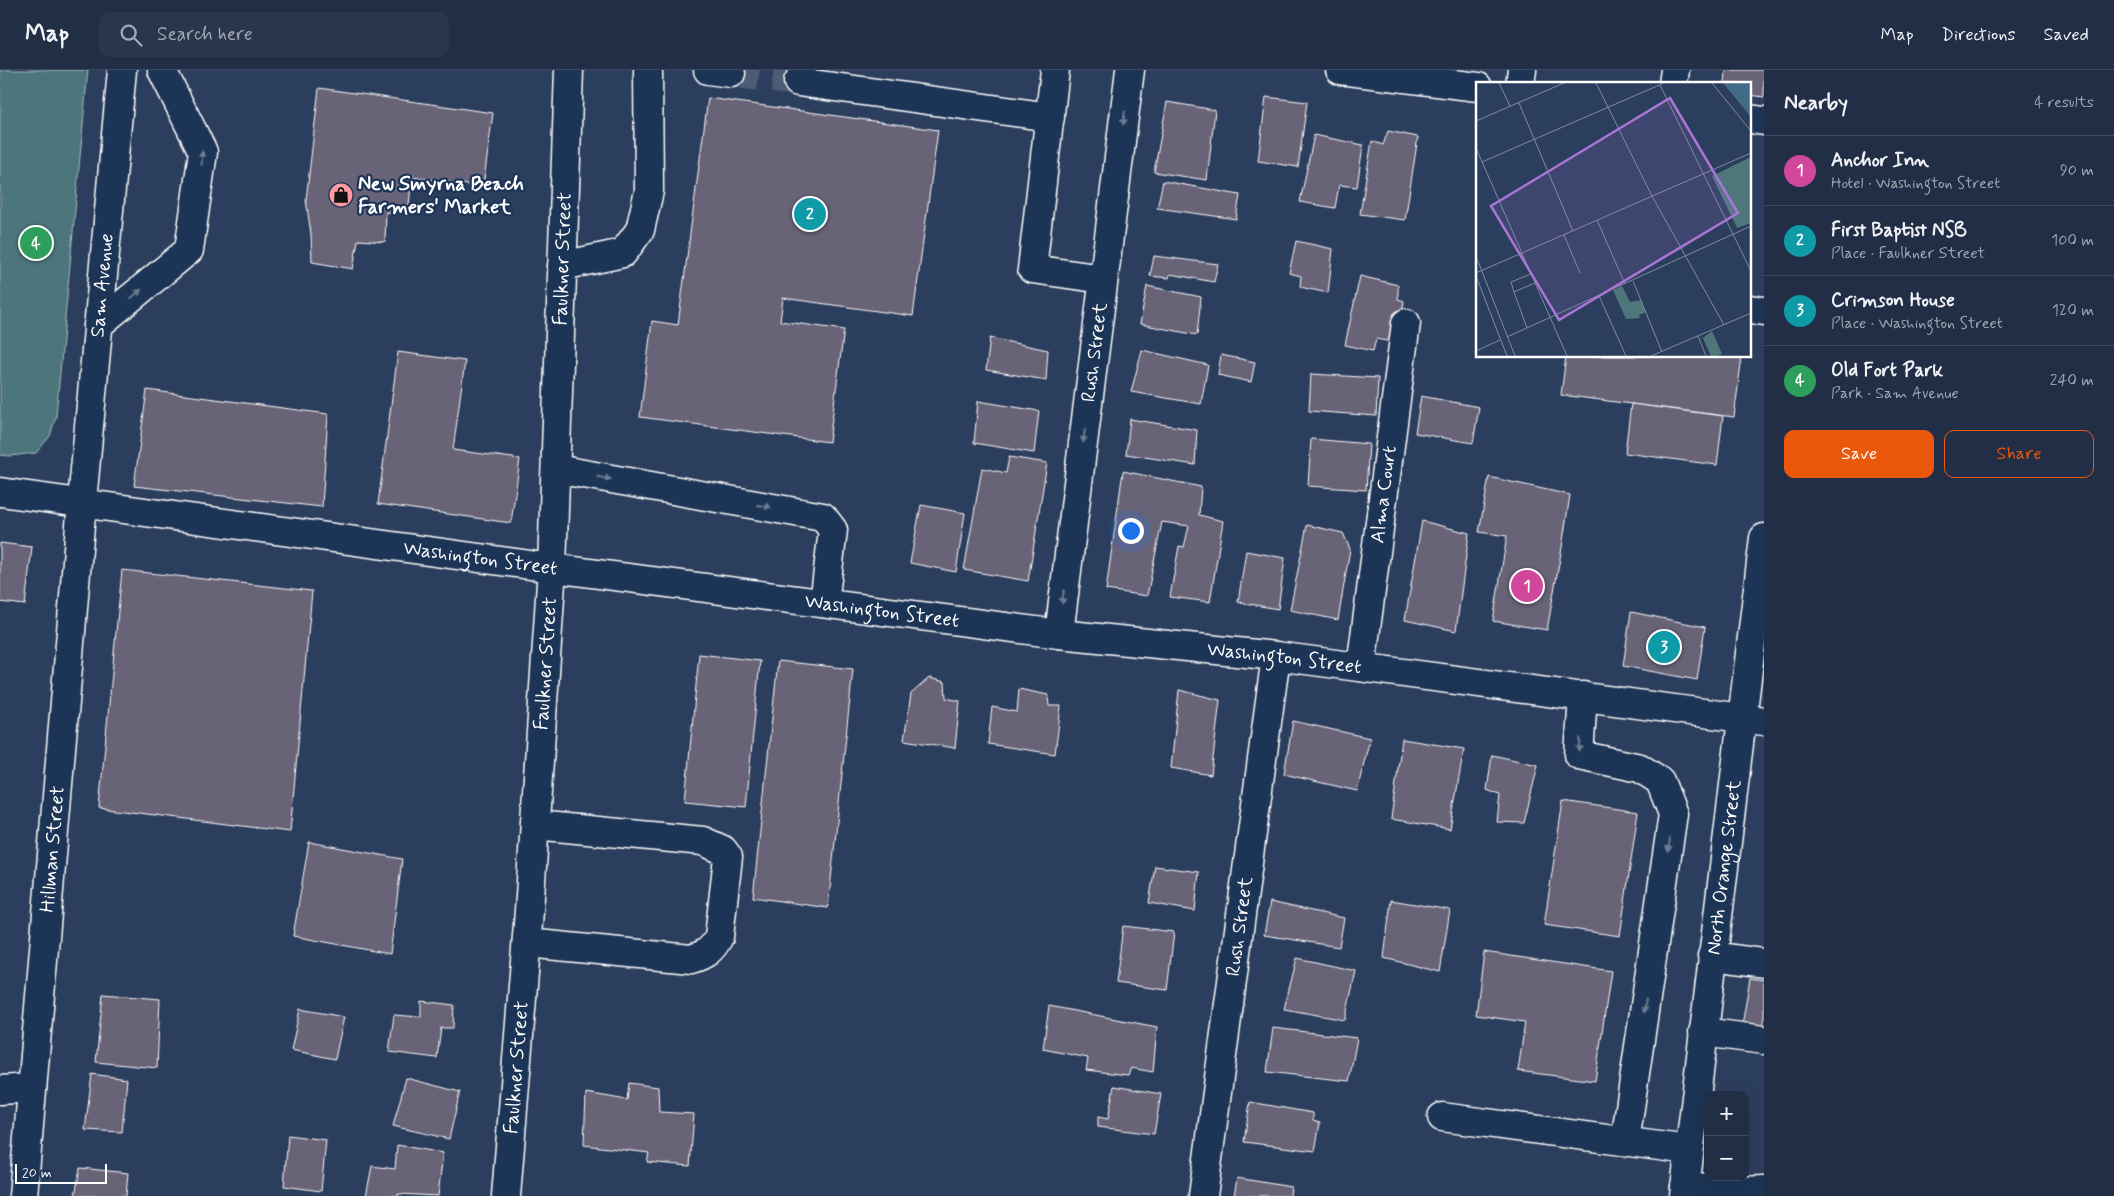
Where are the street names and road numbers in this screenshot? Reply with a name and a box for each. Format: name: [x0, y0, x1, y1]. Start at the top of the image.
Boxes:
street label: Faulkner Street: [547, 192, 578, 326]
street label: Sam Avenue: [84, 232, 120, 339]
street label: Rush Street: [1075, 301, 1114, 404]
street label: Alma Court: [1364, 444, 1403, 545]
street label: Washington Street: [402, 534, 559, 582]
street label: Washington Street: [803, 588, 961, 634]
street label: Faulkner Street: [528, 596, 564, 731]
street label: Washington Street: [1206, 636, 1363, 681]
street label: North Orange Street: [1700, 778, 1748, 956]
street label: Hillman Street: [34, 785, 71, 914]
street label: Rush Street: [1219, 875, 1260, 978]
street label: Faulkner Street: [498, 1000, 535, 1135]

